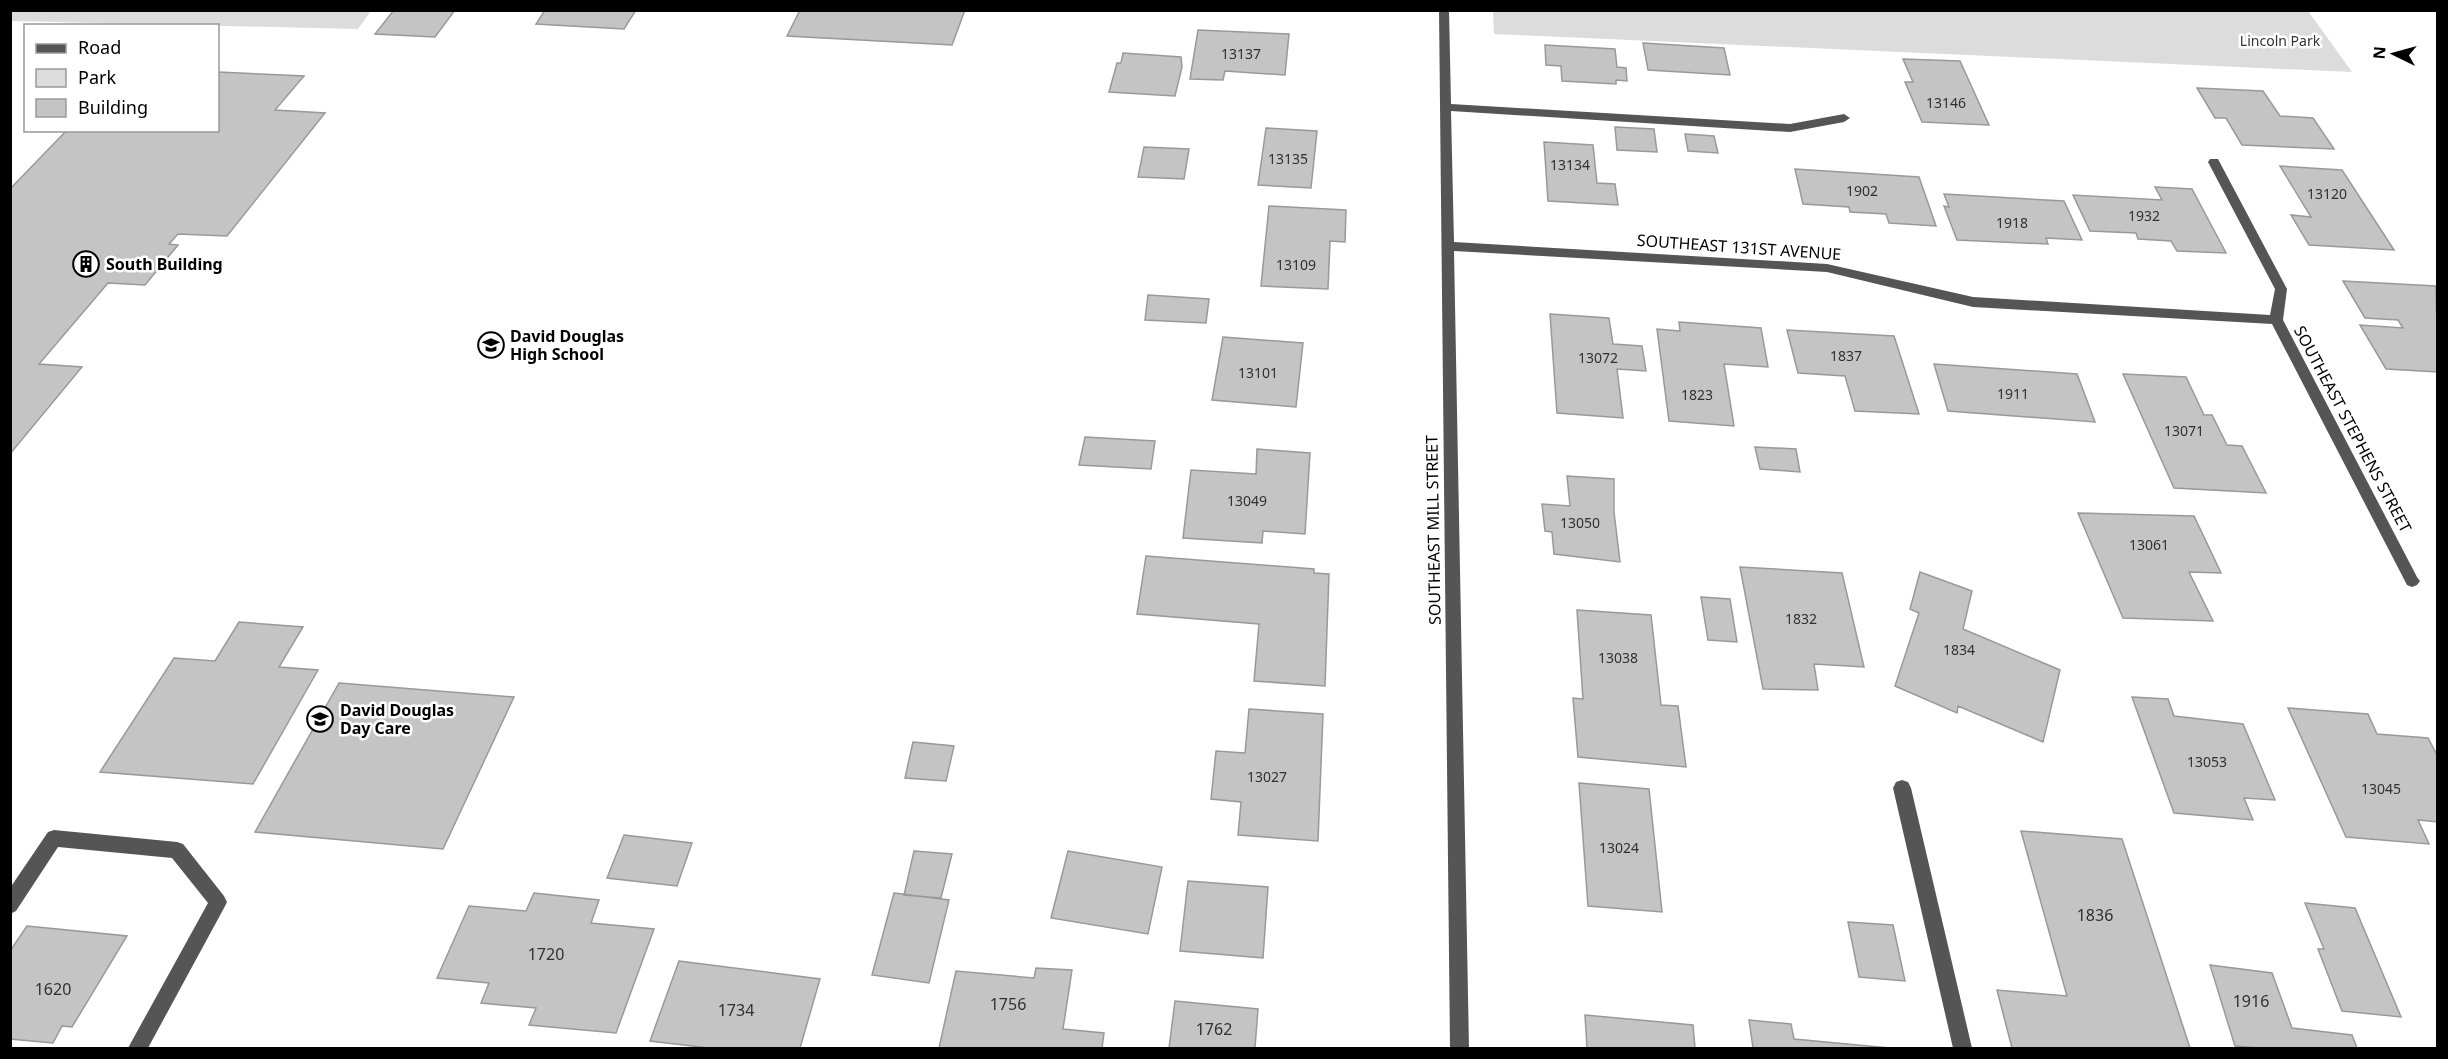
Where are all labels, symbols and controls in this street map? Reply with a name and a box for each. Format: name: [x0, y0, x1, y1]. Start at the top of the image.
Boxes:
legend: [24, 24, 219, 132]
north arrow: [2364, 24, 2424, 84]
park label: Lincoln Park: [2240, 31, 2321, 50]
text: Road: [78, 35, 121, 59]
house number: 13137: [1221, 44, 1261, 63]
text: N: [2368, 45, 2391, 60]
text: Park: [78, 65, 116, 89]
house number: 13146: [1926, 93, 1966, 112]
text: Building: [78, 95, 148, 119]
house number: 13135: [1268, 149, 1308, 168]
house number: 13134: [1550, 155, 1590, 174]
house number: 1902: [1846, 181, 1878, 200]
house number: 13120: [2307, 184, 2347, 203]
house number: 1932: [2128, 206, 2160, 225]
house number: 1918: [1996, 213, 2028, 232]
street label: SOUTHEAST 131ST AVENUE: [1636, 229, 1842, 265]
building icon: South Building: [71, 249, 101, 279]
place label: South Building: [106, 253, 223, 275]
house number: 13109: [1276, 255, 1316, 274]
street label: SOUTHEAST STEPHENS STREET: [2289, 322, 2417, 536]
place label: David Douglas High School: [510, 325, 624, 365]
school or university icon: David Douglas High School: [476, 330, 506, 360]
house number: 1837: [1830, 346, 1862, 365]
house number: 13072: [1578, 348, 1618, 367]
house number: 13101: [1238, 363, 1278, 382]
house number: 1911: [1997, 384, 2029, 403]
house number: 1823: [1681, 385, 1713, 404]
house number: 13071: [2164, 421, 2204, 440]
street label: SOUTHEAST MILL STREET: [1420, 435, 1446, 625]
house number: 13049: [1227, 491, 1267, 510]
house number: 13050: [1560, 513, 1600, 532]
house number: 13061: [2129, 535, 2169, 554]
house number: 1832: [1785, 609, 1817, 628]
house number: 1834: [1943, 640, 1975, 659]
house number: 13038: [1598, 648, 1638, 667]
place label: David Douglas Day Care: [340, 699, 454, 739]
school or university icon: David Douglas Day Care: [305, 704, 335, 734]
house number: 13053: [2187, 752, 2227, 771]
house number: 13027: [1247, 767, 1287, 786]
house number: 13045: [2361, 779, 2401, 798]
house number: 13024: [1599, 838, 1639, 857]
house number: 1836: [2077, 904, 2113, 926]
house number: 1720: [528, 943, 564, 965]
house number: 1620: [35, 978, 71, 1000]
house number: 1916: [2233, 990, 2269, 1012]
house number: 1756: [990, 993, 1026, 1015]
house number: 1734: [718, 999, 754, 1021]
house number: 1762: [1196, 1018, 1232, 1040]

